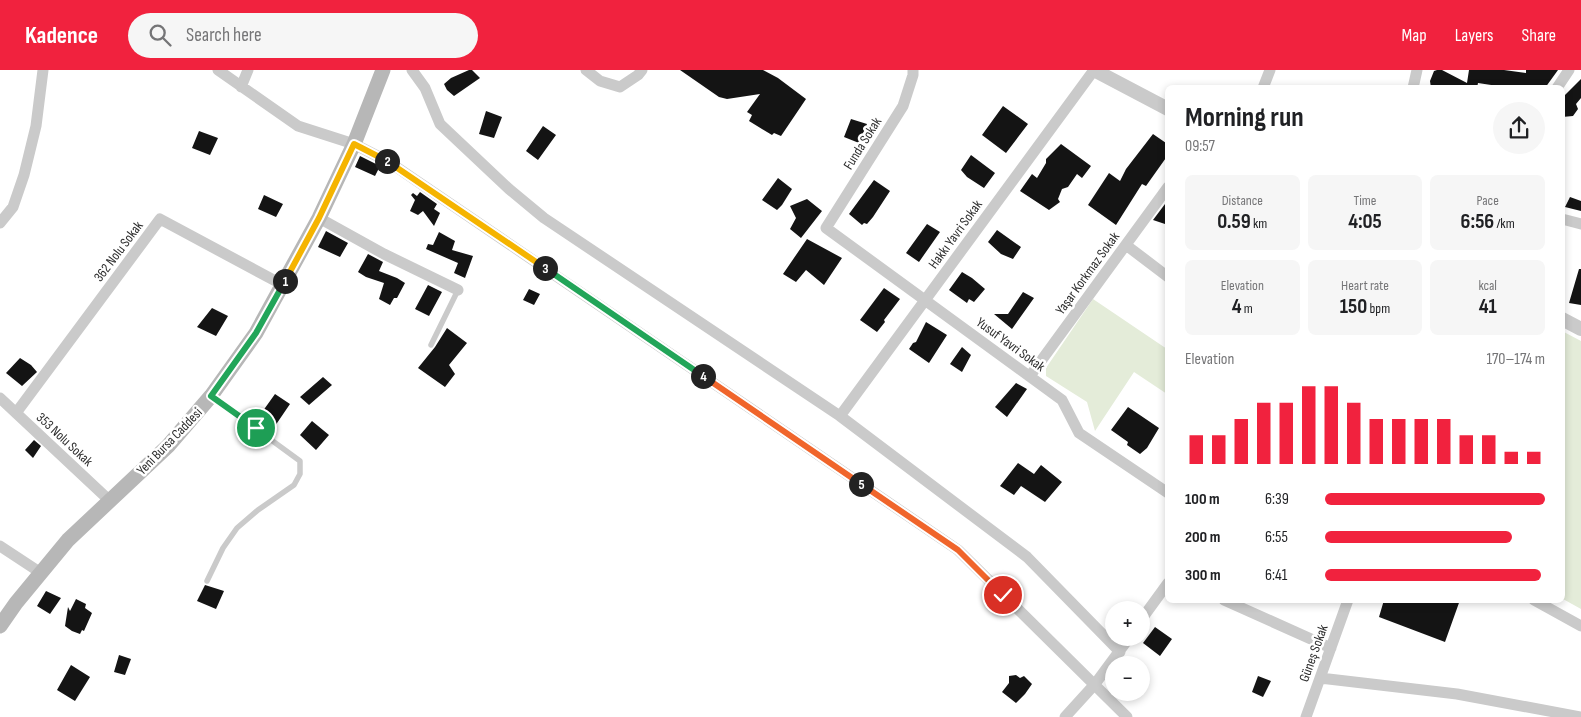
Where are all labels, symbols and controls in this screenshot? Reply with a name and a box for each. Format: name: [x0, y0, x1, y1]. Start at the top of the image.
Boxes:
search box: [128, 13, 478, 58]
text: Kadence: [25, 21, 98, 50]
icon: search: [146, 21, 174, 49]
text: Search here: [186, 24, 262, 47]
text: Map: [1402, 25, 1427, 46]
text: Layers: [1455, 25, 1494, 46]
text: Share: [1522, 25, 1556, 46]
text: Morning run: [1185, 101, 1304, 134]
button: share: [1493, 102, 1545, 154]
street label: Funda Sokak: [840, 113, 885, 173]
text: 09:57: [1185, 137, 1215, 156]
pin: 2: [374, 148, 400, 174]
text: 2: [384, 153, 391, 170]
text: Distance: [1222, 192, 1263, 209]
text: Time: [1354, 192, 1376, 209]
text: Pace: [1477, 192, 1499, 209]
street label: Hakkı Yavri Sokak: [925, 196, 986, 272]
text: 0.59: [1217, 209, 1251, 234]
text: 4:05: [1348, 209, 1382, 234]
text: 6:56: [1461, 209, 1494, 234]
text: km: [1251, 215, 1267, 232]
text: /km: [1494, 215, 1515, 232]
street label: 362 Nolu Sokak: [90, 217, 147, 285]
street label: Yaşar Korkmaz Sokak: [1052, 228, 1123, 318]
pin: 3: [532, 256, 558, 280]
text: 3: [542, 260, 549, 277]
pin: 1: [272, 268, 298, 294]
text: 1: [283, 273, 288, 290]
text: Elevation: [1221, 277, 1264, 294]
text: Heart rate: [1341, 277, 1389, 294]
text: kcal: [1478, 277, 1497, 294]
text: 4: [1232, 294, 1242, 319]
text: 150: [1340, 294, 1367, 319]
text: 41: [1479, 294, 1497, 319]
text: m: [1242, 300, 1253, 317]
text: bpm: [1367, 300, 1390, 317]
street label: Yusuf Yavri Sokak: [973, 314, 1049, 375]
text: Elevation: [1185, 350, 1234, 369]
text: 170–174 m: [1486, 350, 1545, 369]
pin: 4: [690, 364, 716, 388]
text: 4: [700, 368, 707, 385]
street label: Yeni Bursa Caddesi: [133, 404, 206, 479]
pin: [235, 407, 277, 449]
street label: 353 Nolu Sokak: [33, 409, 97, 470]
icon: arrive: [242, 414, 270, 442]
pin: 5: [848, 472, 874, 496]
text: 5: [858, 476, 865, 493]
text: 100 m: [1185, 490, 1220, 509]
text: 6:39: [1265, 490, 1289, 509]
text: 200 m: [1185, 528, 1220, 547]
text: 6:55: [1265, 528, 1288, 547]
text: 300 m: [1185, 566, 1221, 585]
text: 6:41: [1265, 566, 1287, 585]
pin: [982, 574, 1024, 616]
icon: check: [989, 581, 1017, 609]
map controls: [1105, 601, 1150, 701]
button: +: [1105, 601, 1150, 646]
street label: Güneş Sokak: [1295, 622, 1332, 684]
button: −: [1105, 656, 1150, 701]

